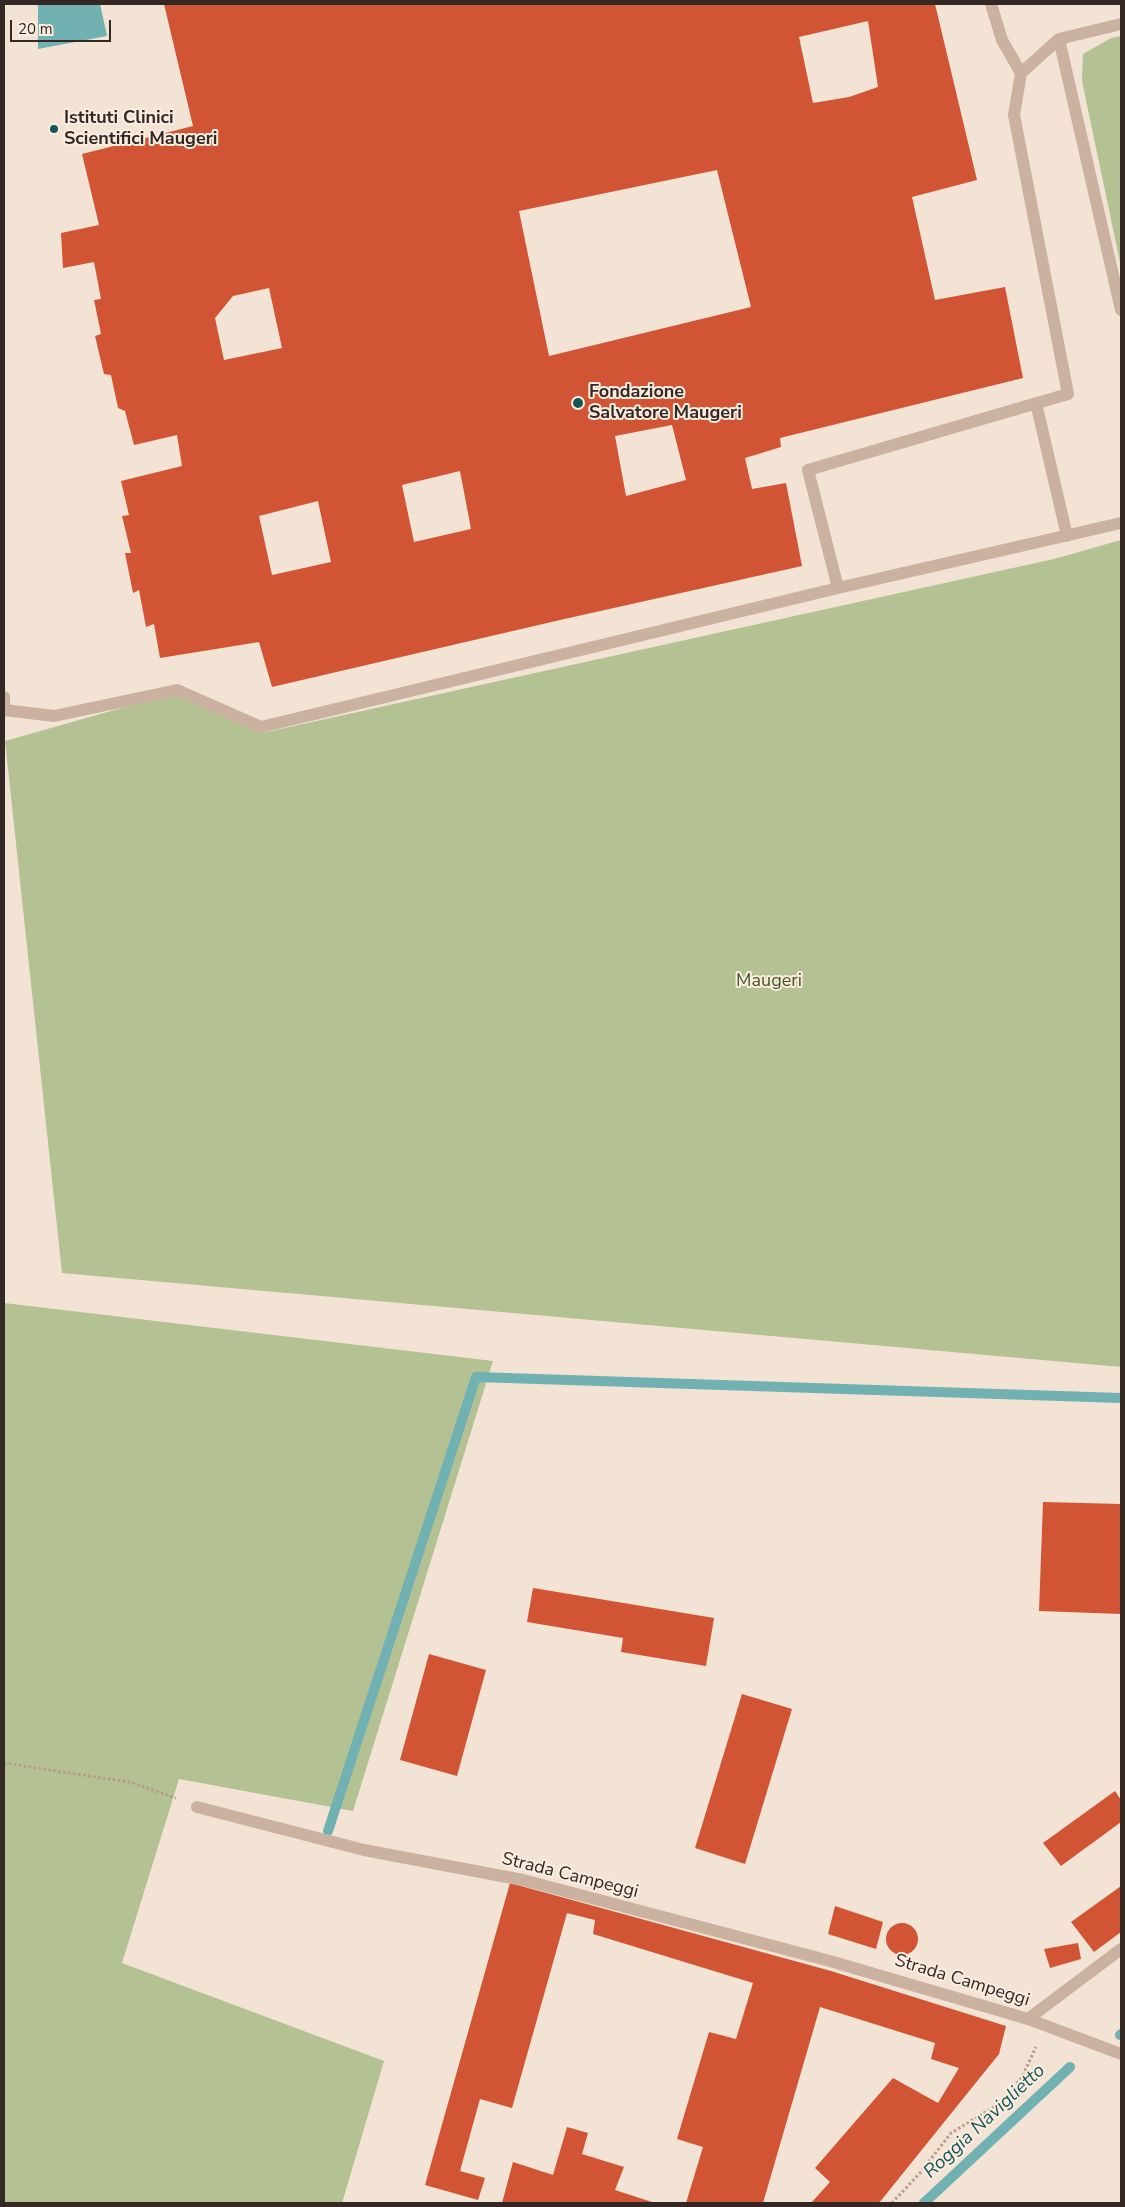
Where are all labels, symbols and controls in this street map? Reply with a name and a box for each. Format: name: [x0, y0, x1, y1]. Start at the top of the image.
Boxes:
scale bar: [12, 10, 114, 42]
text: 20 m: [18, 19, 53, 39]
place label: Istituti Clinici Scientifici Maugeri: [64, 108, 217, 150]
marker: Istituti Clinici Scientifici Maugeri: [48, 123, 60, 135]
place label: Fondazione Salvatore Maugeri: [589, 382, 742, 424]
marker: Fondazione Salvatore Maugeri: [571, 396, 585, 410]
park label: Maugeri: [736, 971, 802, 993]
street label: Strada Campeggi: [499, 1849, 641, 1903]
street label: Strada Campeggi: [892, 1950, 1032, 2012]
water label: Roggia Naviglietto: [920, 2060, 1050, 2184]

